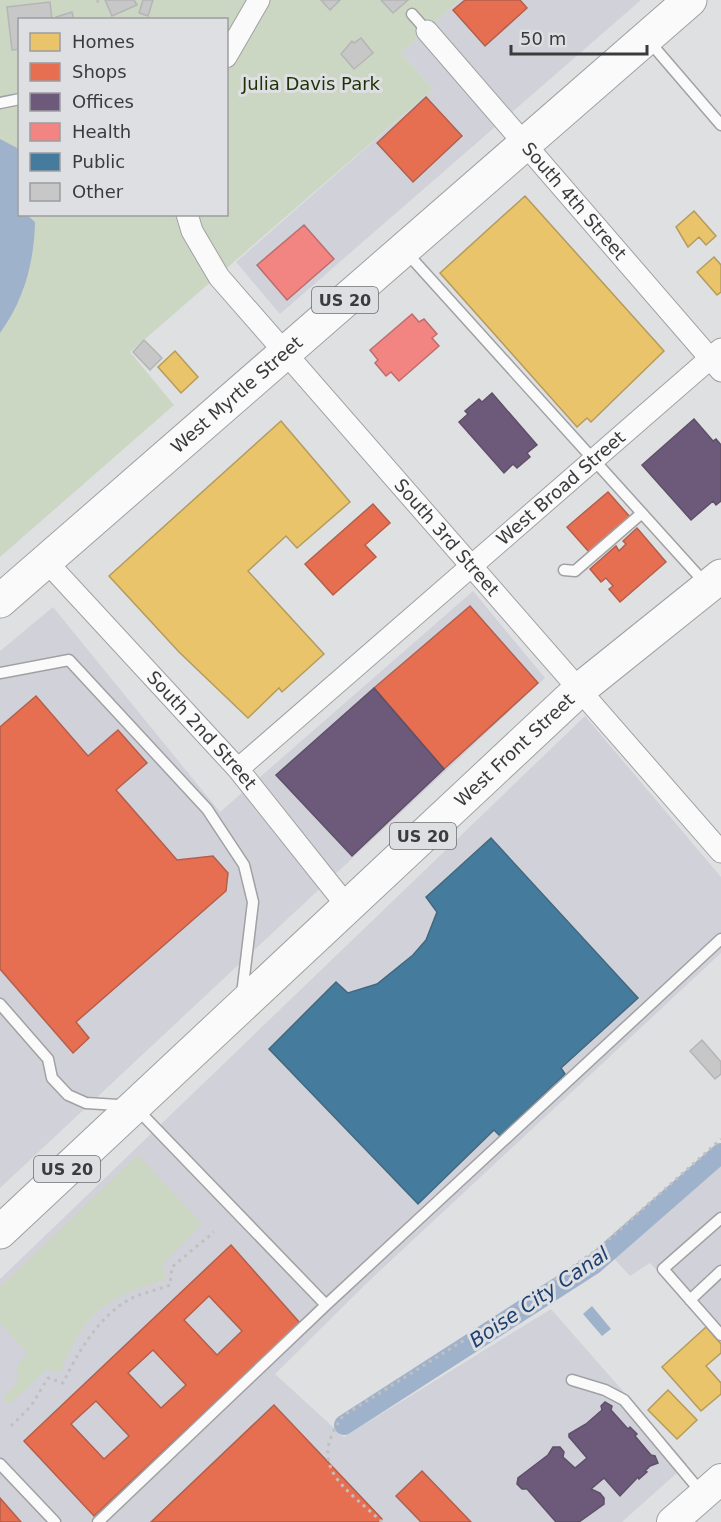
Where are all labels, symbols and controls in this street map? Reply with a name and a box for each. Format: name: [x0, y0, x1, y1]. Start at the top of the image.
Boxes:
legend: [18, 18, 228, 216]
scale bar: [511, 18, 648, 56]
text: 50 m: [520, 28, 566, 49]
text: Homes: [72, 31, 135, 52]
text: Shops: [72, 61, 127, 82]
park label: Julia Davis Park: [241, 73, 381, 94]
text: Offices: [72, 91, 134, 112]
text: Health: [72, 121, 131, 142]
street label: South 4th Street: [518, 138, 631, 264]
text: Public: [72, 151, 125, 172]
text: Other: [72, 181, 124, 202]
road number: US 20: [312, 287, 378, 313]
street label: West Myrtle Street: [166, 332, 306, 457]
street label: West Broad Street: [492, 426, 629, 549]
street label: South 3rd Street: [390, 474, 504, 600]
street label: South 2nd Street: [143, 666, 261, 794]
street label: West Front Street: [450, 689, 578, 811]
road number: US 20: [390, 823, 456, 849]
road number: US 20: [34, 1156, 100, 1182]
water label: Boise City Canal: [465, 1241, 614, 1352]

